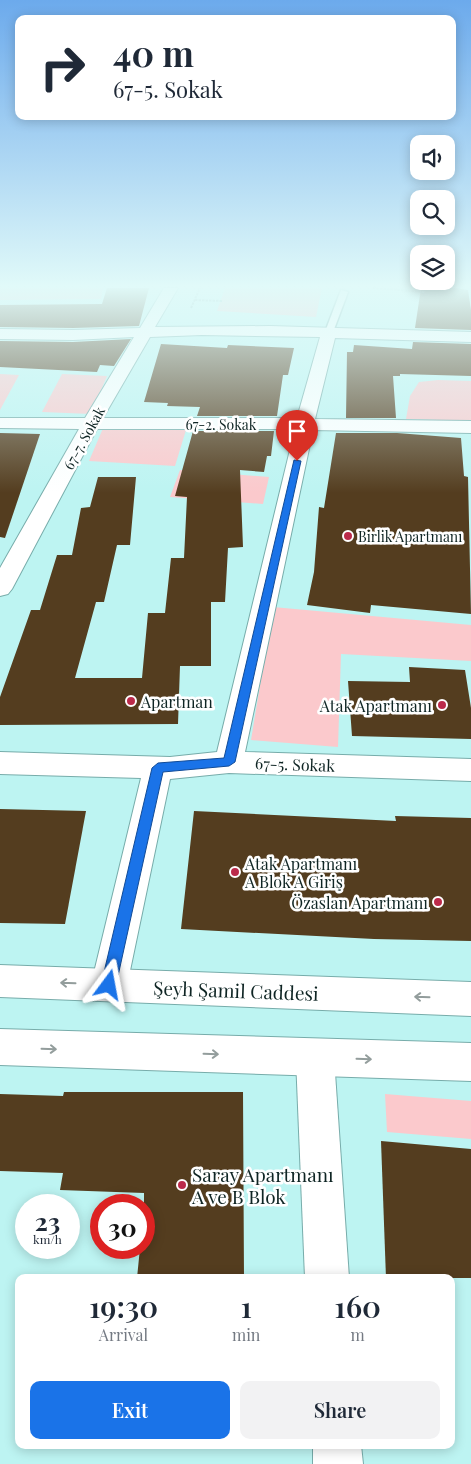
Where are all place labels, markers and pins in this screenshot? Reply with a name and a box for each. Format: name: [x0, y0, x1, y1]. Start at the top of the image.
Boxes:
pin: [276, 410, 318, 461]
place label: Birlik Apartmanı: [358, 527, 462, 546]
marker: Birlik Apartmanı: [342, 530, 354, 542]
place label: Apartman: [140, 691, 213, 712]
marker: Apartman: [125, 695, 137, 707]
place label: Atak Apartmanı: [319, 695, 432, 716]
marker: Atak Apartmanı: [436, 699, 448, 711]
place label: Atak Apartmanı A Blok A Giriş: [244, 853, 358, 892]
marker: Atak Apartmanı A Blok A Giriş: [229, 866, 241, 878]
place label: Özaslan Apartmanı: [291, 892, 428, 913]
marker: Özaslan Apartmanı: [432, 896, 444, 908]
place label: Saray Apartmanı A ve B Blok: [191, 1161, 334, 1209]
marker: Saray Apartmanı A ve B Blok: [176, 1179, 188, 1191]

